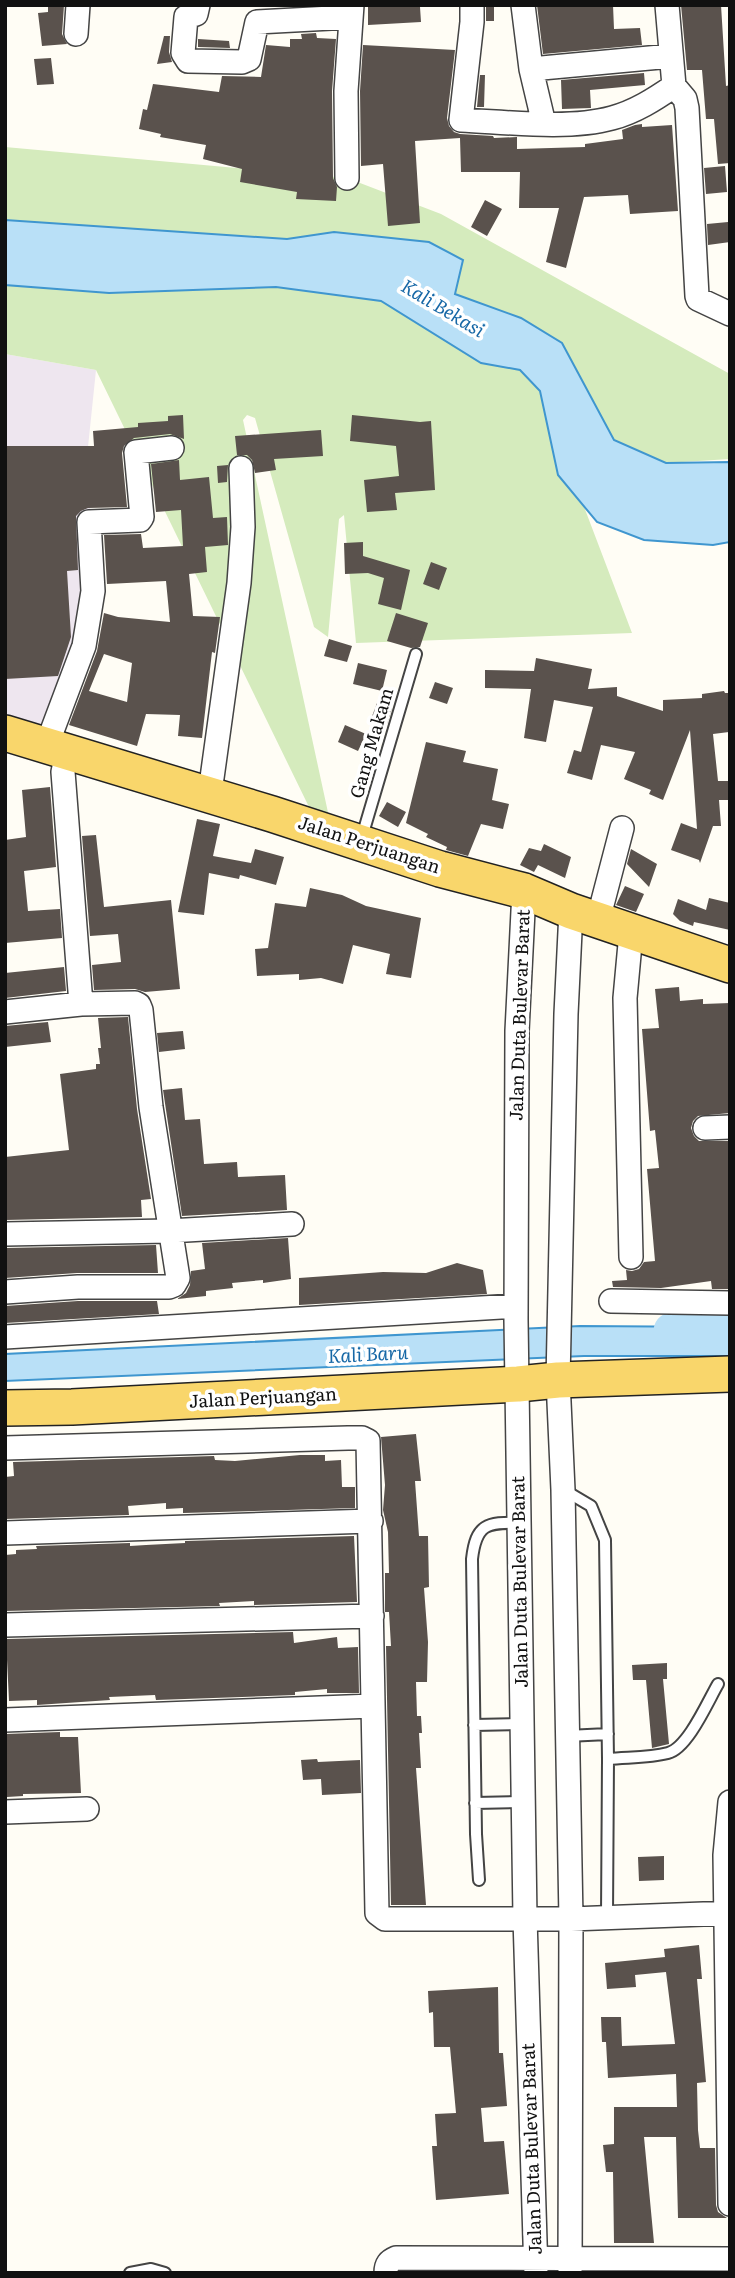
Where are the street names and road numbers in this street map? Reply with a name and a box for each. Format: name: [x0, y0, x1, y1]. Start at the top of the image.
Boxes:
street label: Gang Makam: [342, 684, 399, 801]
street label: Jalan Perjuangan: [295, 808, 444, 879]
street label: Jalan Duta Bulevar Barat: [501, 908, 536, 1121]
street label: Jalan Perjuangan: [188, 1379, 338, 1414]
street label: Jalan Duta Bulevar Barat: [503, 1475, 534, 1688]
street label: Jalan Duta Bulevar Barat: [513, 2042, 548, 2255]

